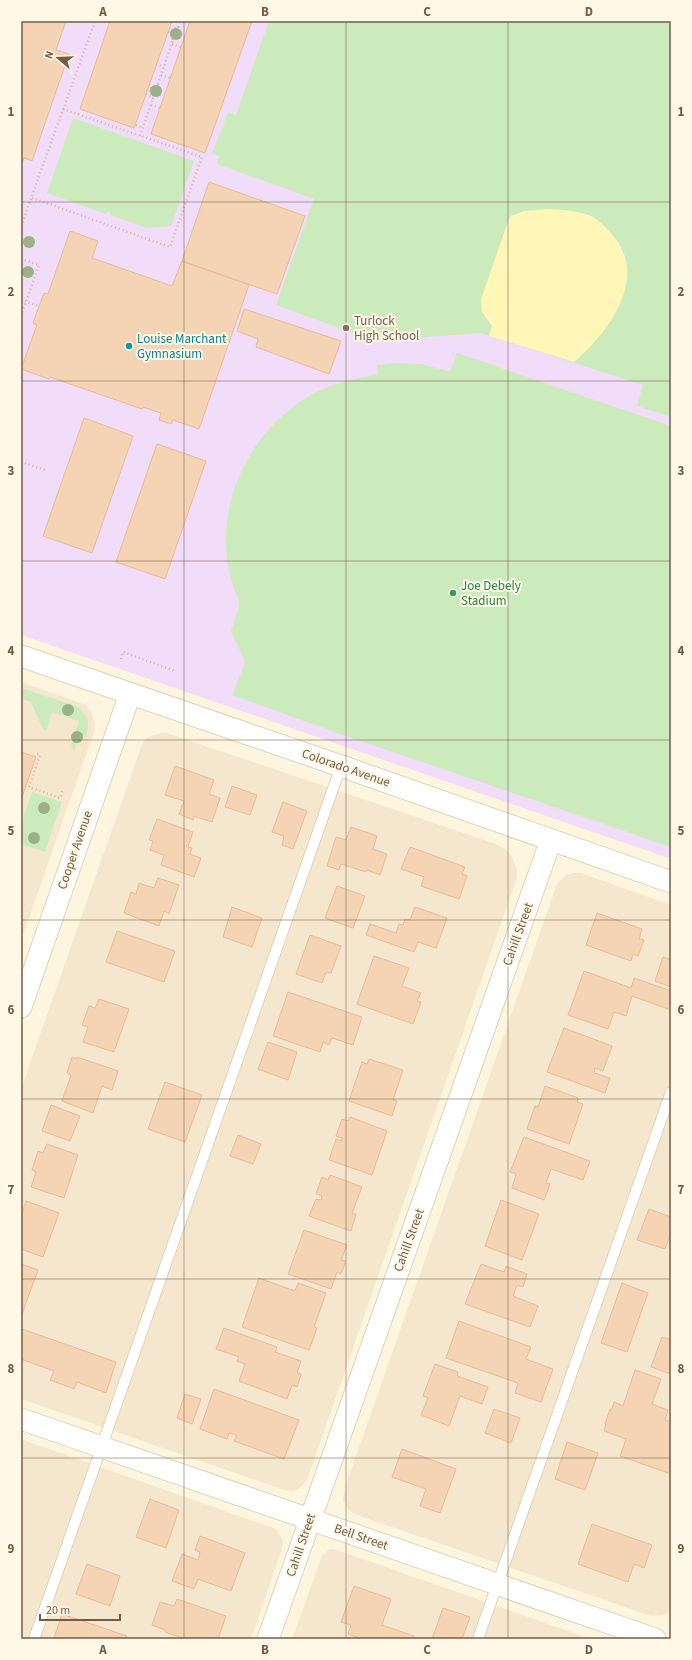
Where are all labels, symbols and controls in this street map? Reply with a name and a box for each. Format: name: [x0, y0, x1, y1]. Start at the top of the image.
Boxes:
text: A: [98, 3, 107, 21]
text: B: [261, 3, 269, 21]
text: C: [423, 3, 431, 21]
text: D: [585, 3, 593, 21]
north arrow: [38, 38, 78, 78]
text: N: [41, 49, 57, 61]
text: 1: [8, 103, 15, 121]
text: 1: [678, 103, 685, 121]
text: 2: [8, 283, 15, 301]
text: 2: [678, 283, 685, 301]
place label: Turlock High School: [354, 312, 419, 345]
marker: Turlock High School: [341, 323, 351, 333]
place label: Louise Marchant Gymnasium: [137, 330, 227, 363]
marker: Louise Marchant Gymnasium: [124, 341, 134, 351]
text: 3: [8, 462, 15, 480]
text: 3: [678, 462, 685, 480]
place label: Joe Debely Stadium: [461, 577, 521, 610]
marker: Joe Debely Stadium: [448, 588, 458, 598]
text: 4: [8, 642, 15, 660]
text: 4: [678, 642, 685, 660]
street label: Colorado Avenue: [299, 744, 393, 792]
street label: Cooper Avenue: [53, 808, 97, 892]
text: 5: [8, 822, 15, 840]
text: 5: [678, 822, 685, 840]
street label: Cahill Street: [498, 899, 538, 968]
text: 6: [8, 1001, 15, 1019]
text: 6: [678, 1001, 685, 1019]
text: 7: [8, 1181, 15, 1199]
text: 7: [678, 1181, 685, 1199]
street label: Cahill Street: [389, 1205, 429, 1274]
text: 8: [8, 1360, 15, 1378]
text: 8: [678, 1360, 685, 1378]
street label: Cahill Street: [282, 1510, 320, 1579]
street label: Bell Street: [332, 1519, 391, 1555]
text: 9: [8, 1540, 15, 1558]
text: 9: [678, 1540, 685, 1558]
scale bar: [40, 1596, 120, 1622]
text: 20 m: [46, 1602, 70, 1619]
text: A: [98, 1641, 107, 1659]
text: B: [261, 1641, 269, 1659]
text: C: [423, 1641, 431, 1659]
text: D: [585, 1641, 593, 1659]

